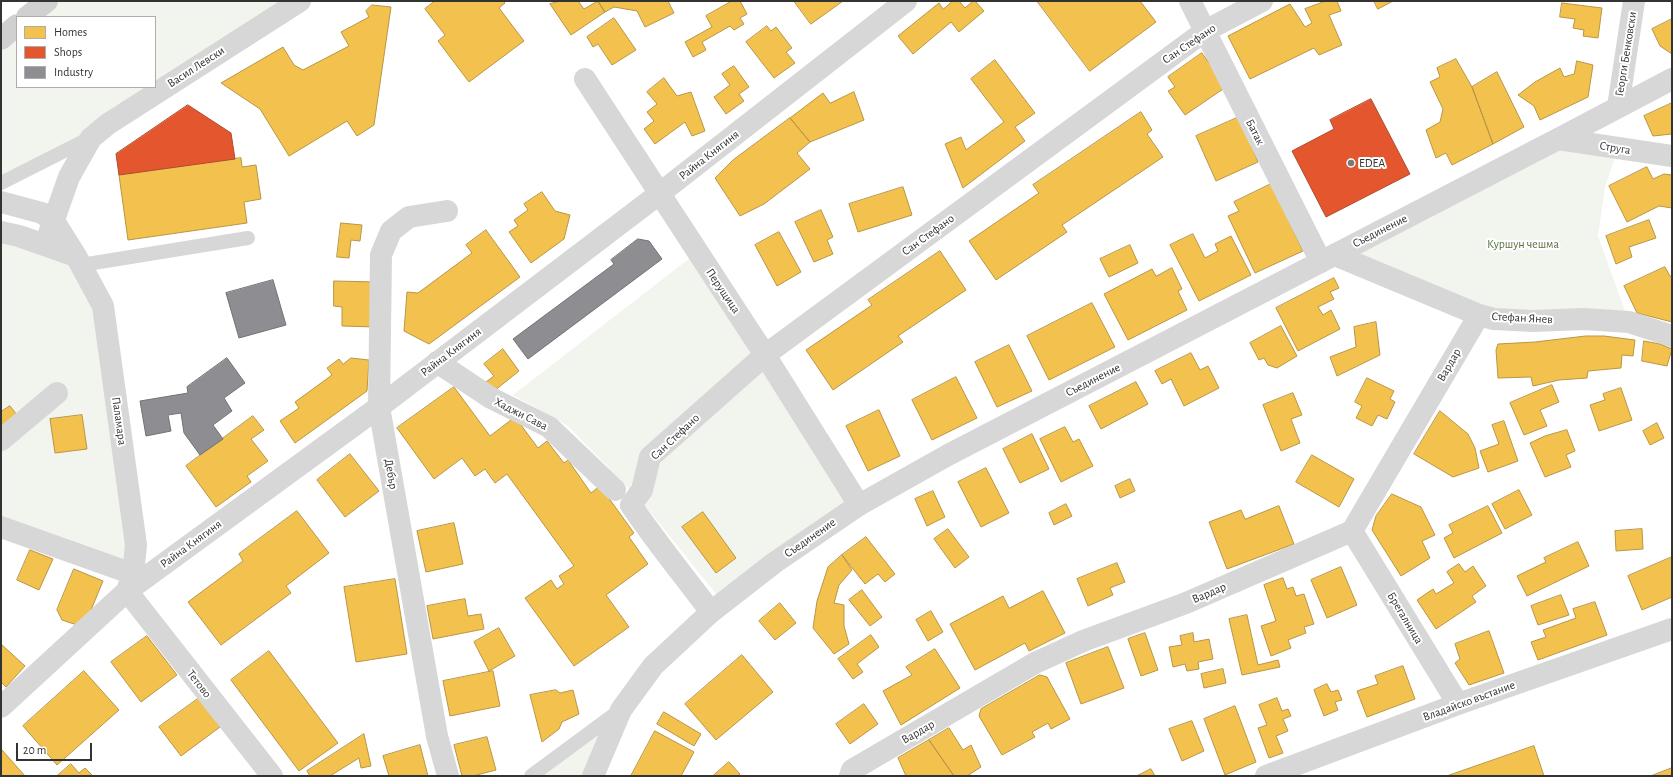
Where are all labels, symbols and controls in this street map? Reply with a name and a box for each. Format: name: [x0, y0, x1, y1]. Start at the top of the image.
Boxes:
street label: Георги Бенковски: [1612, 11, 1640, 97]
legend: [16, 16, 156, 88]
street label: Сан Стефано: [1159, 21, 1219, 67]
text: Homes: [54, 26, 87, 38]
street label: Васил Левски: [165, 43, 227, 91]
text: Shops: [54, 46, 82, 58]
text: Industry: [54, 66, 93, 78]
street label: Батак: [1242, 117, 1268, 147]
street label: Райна Княгиня: [676, 127, 742, 183]
street label: Струга: [1598, 138, 1632, 158]
place label: EDEA: [1359, 156, 1385, 170]
marker: EDEA: [1346, 158, 1356, 168]
street label: Сан Стефано: [899, 211, 957, 259]
street label: Съединение: [1350, 211, 1410, 251]
park label: Куршун чешма: [1487, 237, 1559, 251]
street label: Перущица: [703, 266, 743, 316]
street label: Стефан Янев: [1491, 309, 1553, 327]
street label: Райна Княгиня: [418, 324, 484, 380]
street label: Вардар: [1434, 346, 1464, 384]
street label: Съединение: [1063, 360, 1123, 400]
street label: Хаджи Сава: [492, 394, 550, 434]
street label: Паламара: [108, 396, 130, 446]
street label: Сан Стефано: [648, 411, 702, 463]
street label: Дебър: [381, 458, 401, 490]
street label: Съединение: [781, 515, 839, 561]
street label: Райна Княгиня: [157, 517, 225, 571]
street label: Вардар: [1190, 579, 1228, 607]
street label: Брегалница: [1384, 589, 1426, 647]
street label: Тетово: [184, 667, 214, 701]
street label: Владайско въстание: [1421, 678, 1517, 724]
street label: Вардар: [899, 717, 937, 747]
scale bar: [18, 735, 94, 761]
text: 20 m: [23, 744, 46, 756]

